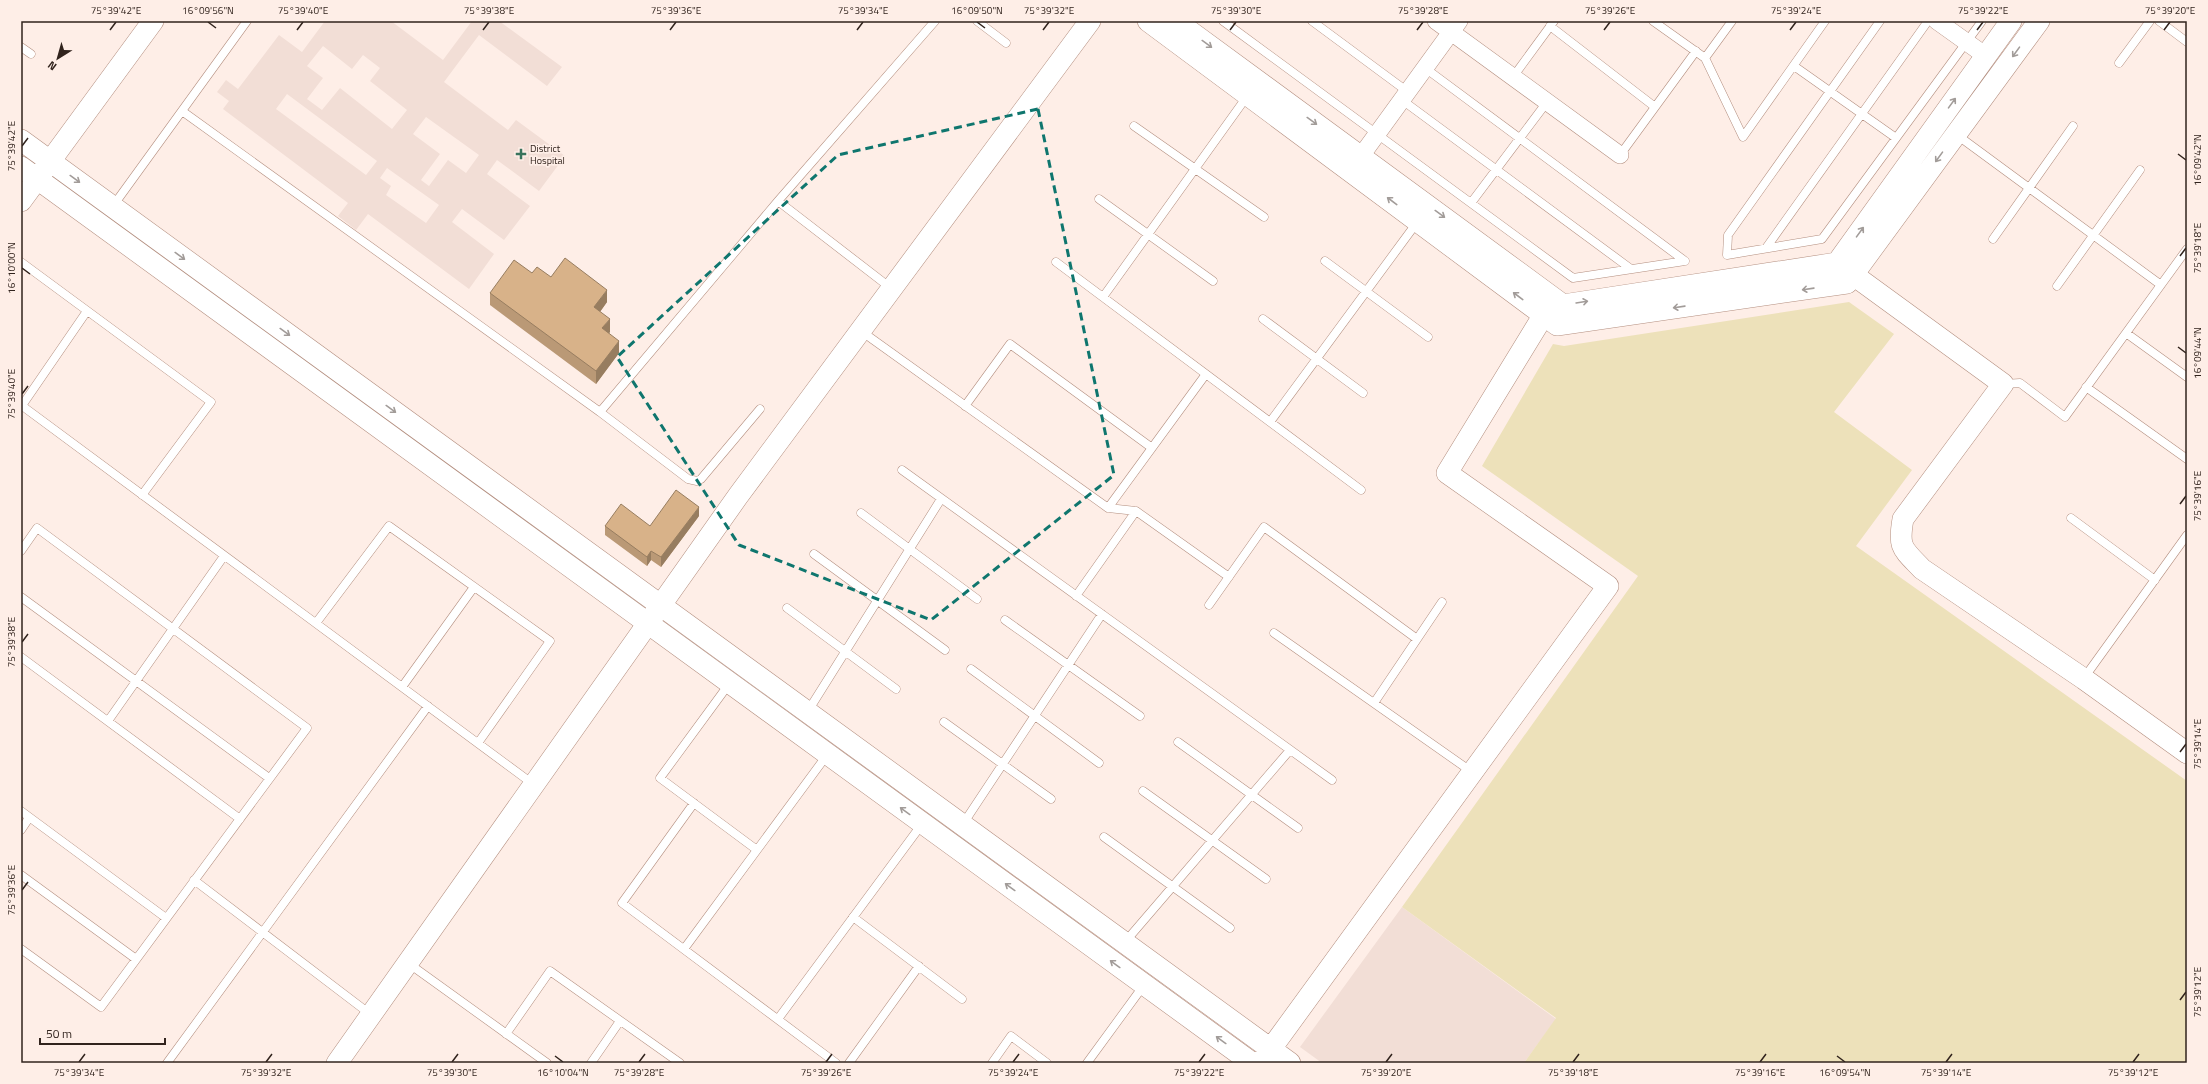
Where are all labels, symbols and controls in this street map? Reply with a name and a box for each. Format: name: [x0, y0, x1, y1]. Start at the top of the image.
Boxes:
text: 75°39'42"E: [91, 3, 142, 18]
text: 16°09'56"N: [182, 3, 234, 18]
text: 75°39'40"E: [278, 3, 329, 18]
text: 75°39'38"E: [464, 3, 515, 18]
text: 75°39'36"E: [651, 3, 702, 18]
text: 75°39'34"E: [838, 3, 889, 18]
text: 16°09'50"N: [951, 3, 1003, 18]
text: 75°39'32"E: [1024, 3, 1075, 18]
text: 75°39'30"E: [1211, 3, 1262, 18]
text: 75°39'28"E: [1398, 3, 1449, 18]
text: 75°39'26"E: [1585, 3, 1636, 18]
text: 75°39'24"E: [1771, 3, 1822, 18]
text: 75°39'22"E: [1958, 3, 2009, 18]
text: 75°39'20"E: [2145, 3, 2196, 18]
north arrow: [38, 38, 78, 78]
one-way arrow: [1201, 40, 1212, 48]
one-way arrow: [2012, 47, 2020, 58]
text: N: [44, 57, 60, 75]
one-way arrow: [1948, 98, 1956, 109]
one-way arrow: [1306, 117, 1317, 125]
text: 75°39'42"E: [4, 120, 19, 171]
text: 16°09'42"N: [2190, 134, 2205, 186]
place label: District Hospital: [530, 141, 565, 168]
marker: District Hospital: [515, 148, 527, 160]
one-way arrow: [1935, 151, 1943, 162]
one-way arrow: [70, 175, 81, 183]
one-way arrow: [1386, 197, 1397, 205]
one-way arrow: [1434, 210, 1445, 218]
text: 75°39'18"E: [2190, 222, 2205, 273]
one-way arrow: [1856, 226, 1864, 237]
text: 16°10'00"N: [4, 242, 19, 294]
one-way arrow: [175, 252, 186, 260]
one-way arrow: [1802, 285, 1815, 293]
one-way arrow: [1513, 291, 1524, 300]
one-way arrow: [1575, 298, 1588, 306]
one-way arrow: [1673, 303, 1686, 311]
text: 16°09'44"N: [2190, 327, 2205, 379]
one-way arrow: [280, 328, 291, 336]
text: 75°39'40"E: [4, 368, 19, 419]
one-way arrow: [385, 405, 396, 413]
text: 75°39'16"E: [2190, 470, 2205, 521]
text: 75°39'38"E: [4, 616, 19, 667]
text: 75°39'14"E: [2190, 718, 2205, 769]
one-way arrow: [900, 807, 911, 815]
text: 75°39'36"E: [4, 864, 19, 915]
one-way arrow: [1005, 883, 1016, 891]
one-way arrow: [1110, 960, 1121, 968]
text: 75°39'12"E: [2190, 966, 2205, 1017]
scale bar: [40, 1020, 165, 1046]
text: 50 m: [46, 1024, 72, 1043]
one-way arrow: [1215, 1036, 1226, 1044]
text: 75°39'34"E: [54, 1065, 105, 1080]
text: 75°39'32"E: [241, 1065, 292, 1080]
text: 75°39'30"E: [427, 1065, 478, 1080]
text: 16°10'04"N: [537, 1065, 589, 1080]
text: 75°39'28"E: [614, 1065, 665, 1080]
text: 75°39'26"E: [801, 1065, 852, 1080]
text: 75°39'24"E: [988, 1065, 1039, 1080]
text: 75°39'22"E: [1174, 1065, 1225, 1080]
text: 75°39'20"E: [1361, 1065, 1412, 1080]
text: 75°39'18"E: [1548, 1065, 1599, 1080]
text: 75°39'16"E: [1735, 1065, 1786, 1080]
text: 16°09'54"N: [1819, 1065, 1871, 1080]
text: 75°39'14"E: [1921, 1065, 1972, 1080]
text: 75°39'12"E: [2108, 1065, 2159, 1080]

